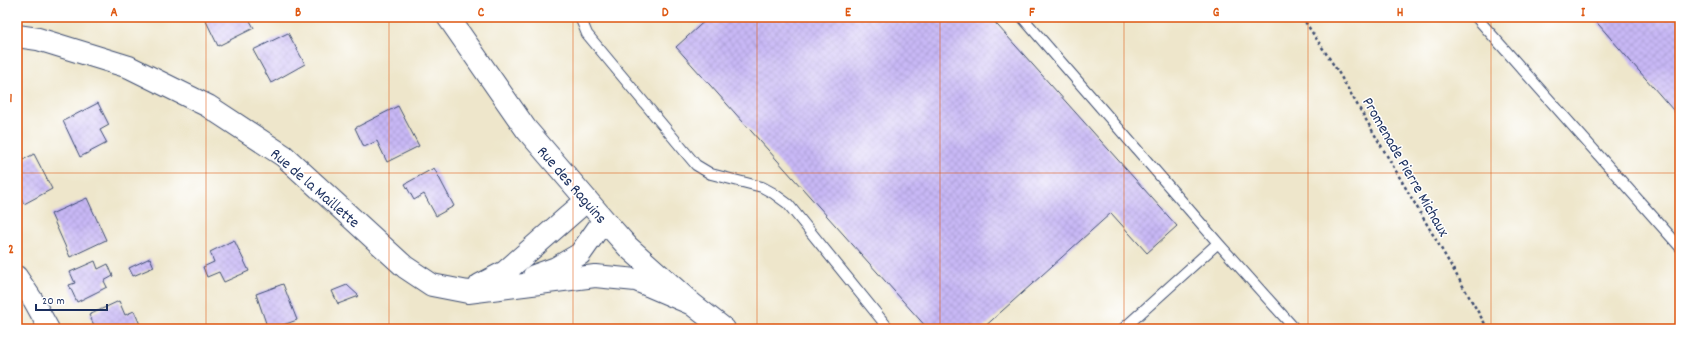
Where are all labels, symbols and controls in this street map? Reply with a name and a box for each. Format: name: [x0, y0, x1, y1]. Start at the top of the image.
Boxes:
text: A: [110, 4, 118, 23]
text: B: [295, 4, 301, 23]
text: C: [478, 4, 485, 23]
text: D: [662, 4, 669, 23]
text: E: [845, 4, 852, 23]
text: F: [1029, 4, 1035, 23]
text: G: [1213, 4, 1220, 23]
text: H: [1397, 4, 1404, 23]
text: I: [1581, 4, 1586, 23]
text: 1: [10, 90, 13, 109]
street label: Promenade Pierre Michaux: [1355, 93, 1454, 241]
street label: Rue des Raguins: [531, 142, 612, 230]
street label: Rue de la Maillette: [265, 144, 364, 234]
text: 2: [8, 241, 14, 260]
scale bar: [36, 286, 107, 312]
text: 20 m: [42, 293, 65, 310]

